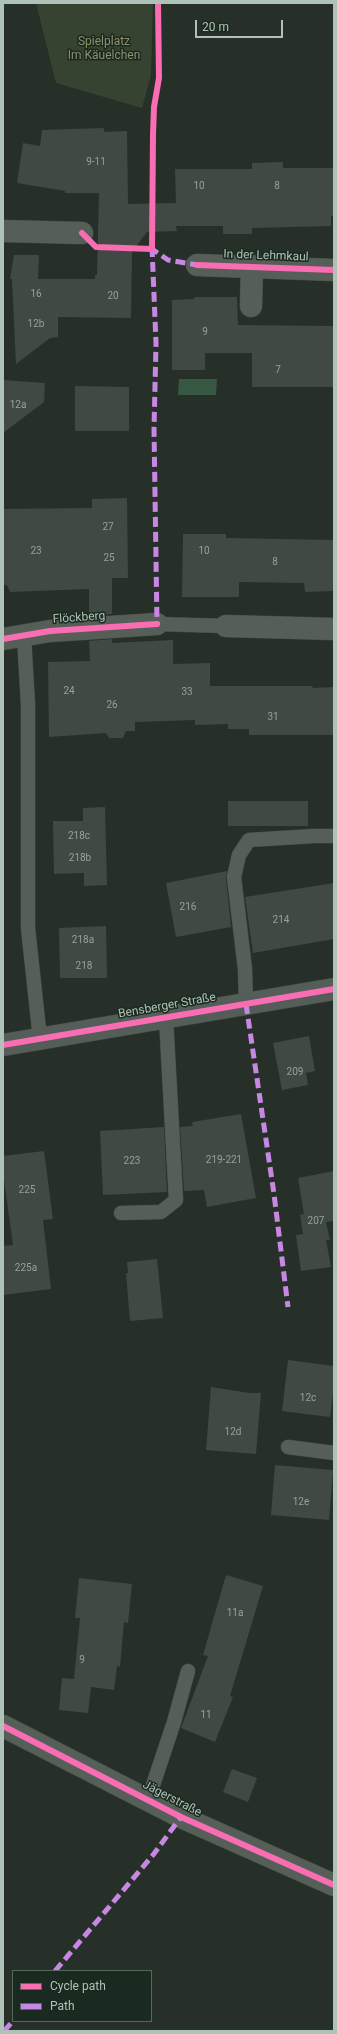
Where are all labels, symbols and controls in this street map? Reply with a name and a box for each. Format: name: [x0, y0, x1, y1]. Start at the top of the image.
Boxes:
scale bar: [197, 12, 285, 38]
text: 20 m: [202, 20, 229, 34]
park label: Spielplatz Im Käuelchen: [68, 35, 140, 63]
house number: 9-11: [86, 156, 106, 168]
house number: 10: [193, 180, 205, 192]
house number: 8: [274, 180, 280, 192]
street label: In der Lehmkaul: [223, 247, 309, 265]
house number: 16: [30, 288, 42, 300]
house number: 20: [107, 290, 119, 302]
house number: 12b: [28, 318, 44, 330]
house number: 9: [202, 326, 208, 338]
house number: 7: [275, 364, 281, 376]
house number: 12a: [10, 399, 26, 411]
house number: 27: [102, 521, 114, 533]
house number: 23: [30, 545, 42, 557]
house number: 10: [198, 545, 210, 557]
house number: 25: [103, 552, 115, 564]
house number: 8: [272, 556, 278, 568]
street label: Flöckberg: [52, 609, 106, 627]
house number: 24: [63, 685, 75, 697]
house number: 33: [181, 686, 193, 698]
house number: 26: [106, 699, 118, 711]
house number: 31: [267, 711, 279, 723]
house number: 218c: [68, 830, 90, 842]
house number: 218b: [69, 852, 91, 864]
house number: 216: [180, 901, 196, 913]
house number: 214: [273, 914, 289, 926]
house number: 218a: [72, 934, 94, 946]
house number: 218: [76, 960, 92, 972]
street label: Bensberger Straße: [117, 990, 217, 1022]
house number: 209: [287, 1066, 303, 1078]
house number: 219-221: [206, 1154, 242, 1166]
house number: 223: [124, 1155, 140, 1167]
house number: 225: [19, 1184, 35, 1196]
house number: 207: [308, 1215, 324, 1227]
house number: 225a: [15, 1262, 37, 1274]
house number: 12c: [300, 1392, 316, 1404]
house number: 12d: [225, 1426, 241, 1438]
house number: 12e: [293, 1496, 309, 1508]
house number: 11a: [227, 1607, 243, 1619]
house number: 9: [79, 1654, 85, 1666]
house number: 11: [200, 1709, 212, 1721]
street label: Jägerstraße: [140, 1778, 204, 1820]
legend: [12, 1970, 152, 2022]
text: Cycle path: [50, 1979, 106, 1993]
text: Path: [50, 1999, 75, 2013]

